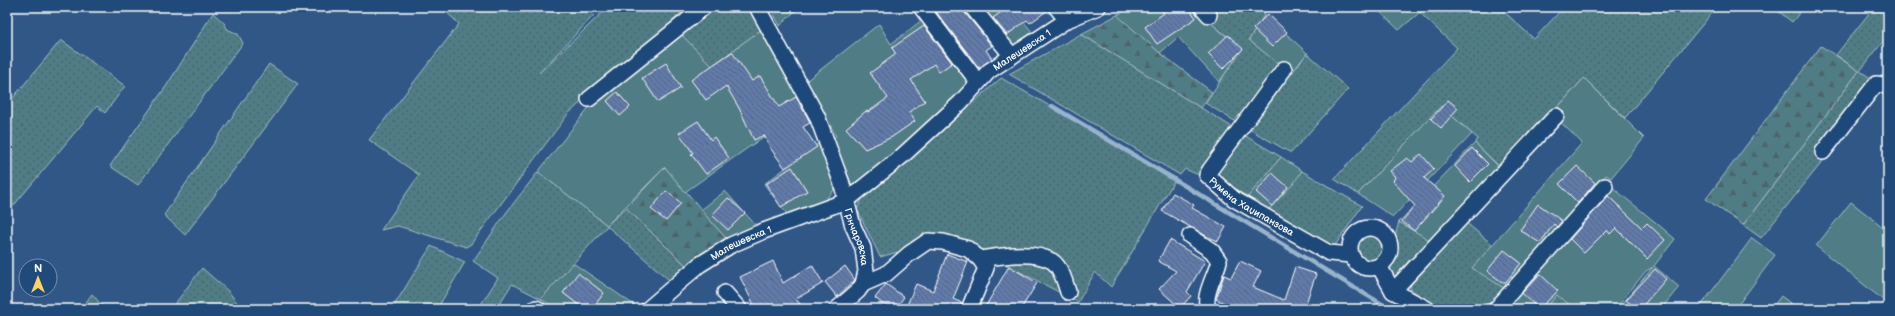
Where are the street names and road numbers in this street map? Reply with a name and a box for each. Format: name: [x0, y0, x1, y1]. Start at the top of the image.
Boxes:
street label: Малешевска 1: [991, 27, 1054, 74]
street label: Румена Хаџипанзова: [1206, 175, 1296, 239]
street label: Грнчаровска: [842, 207, 870, 266]
street label: Малешевска 1: [708, 224, 773, 263]

